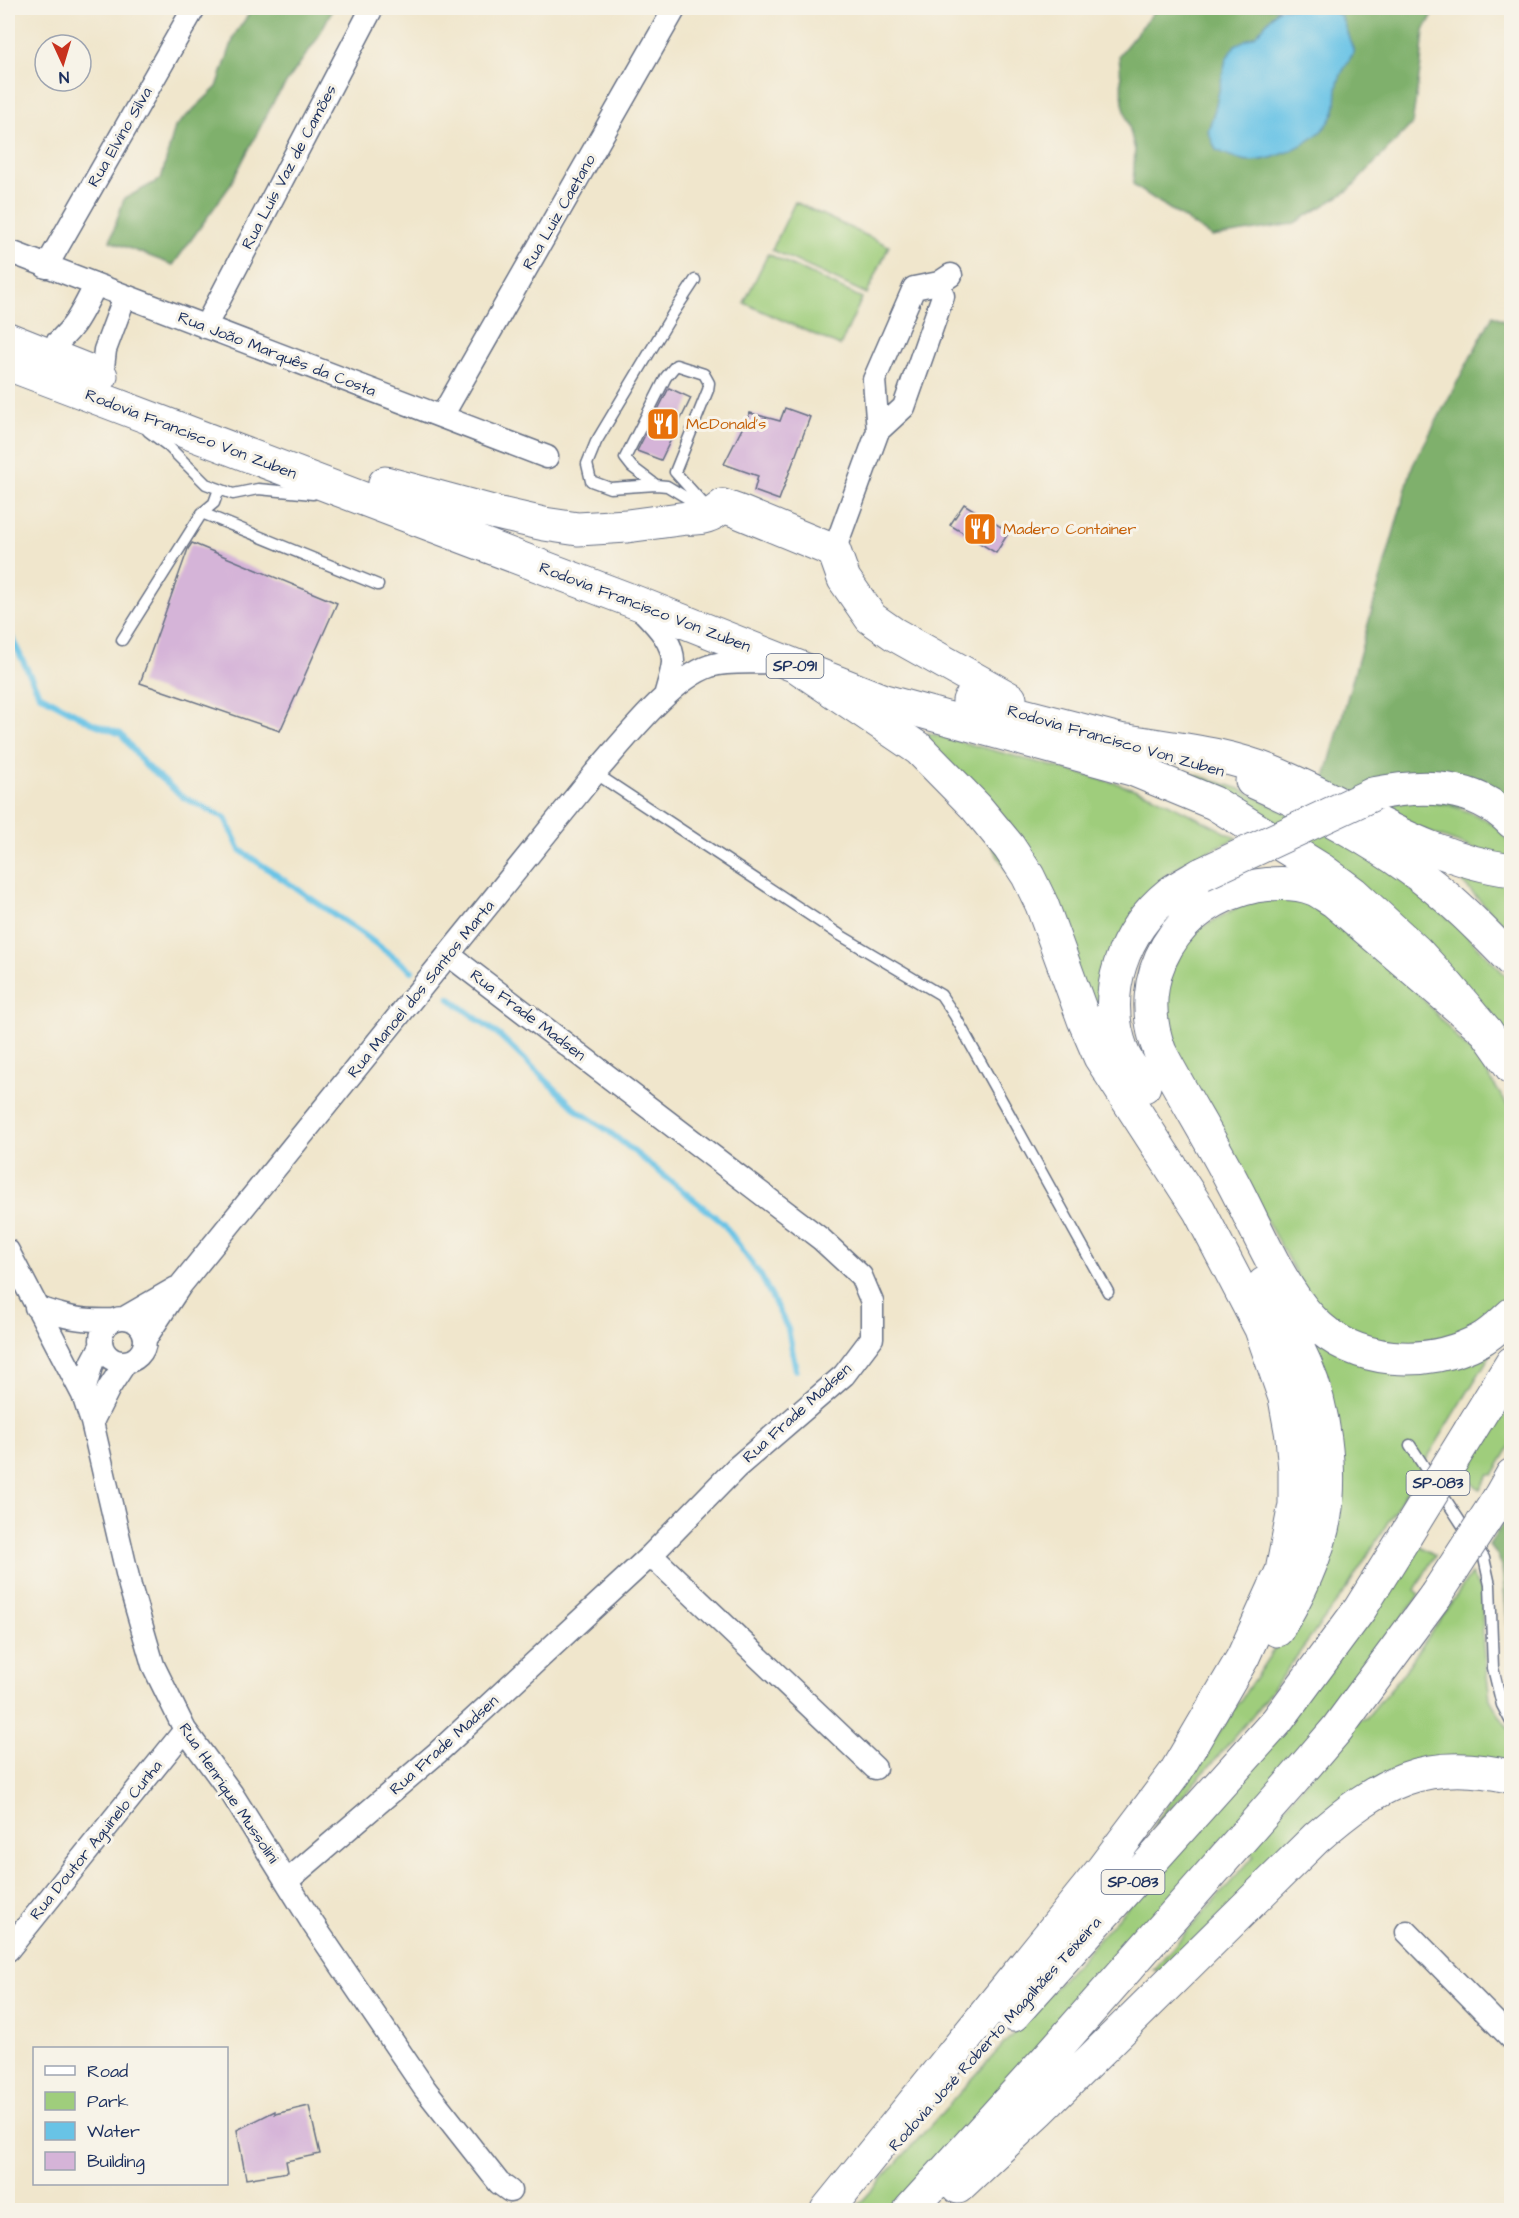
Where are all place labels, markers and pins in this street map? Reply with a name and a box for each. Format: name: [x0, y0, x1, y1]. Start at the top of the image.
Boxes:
restaurant icon: McDonald's: [645, 406, 681, 442]
place label: McDonald's: [686, 413, 766, 435]
restaurant icon: Madero Container: [962, 511, 998, 547]
place label: Madero Container: [1003, 518, 1136, 540]

